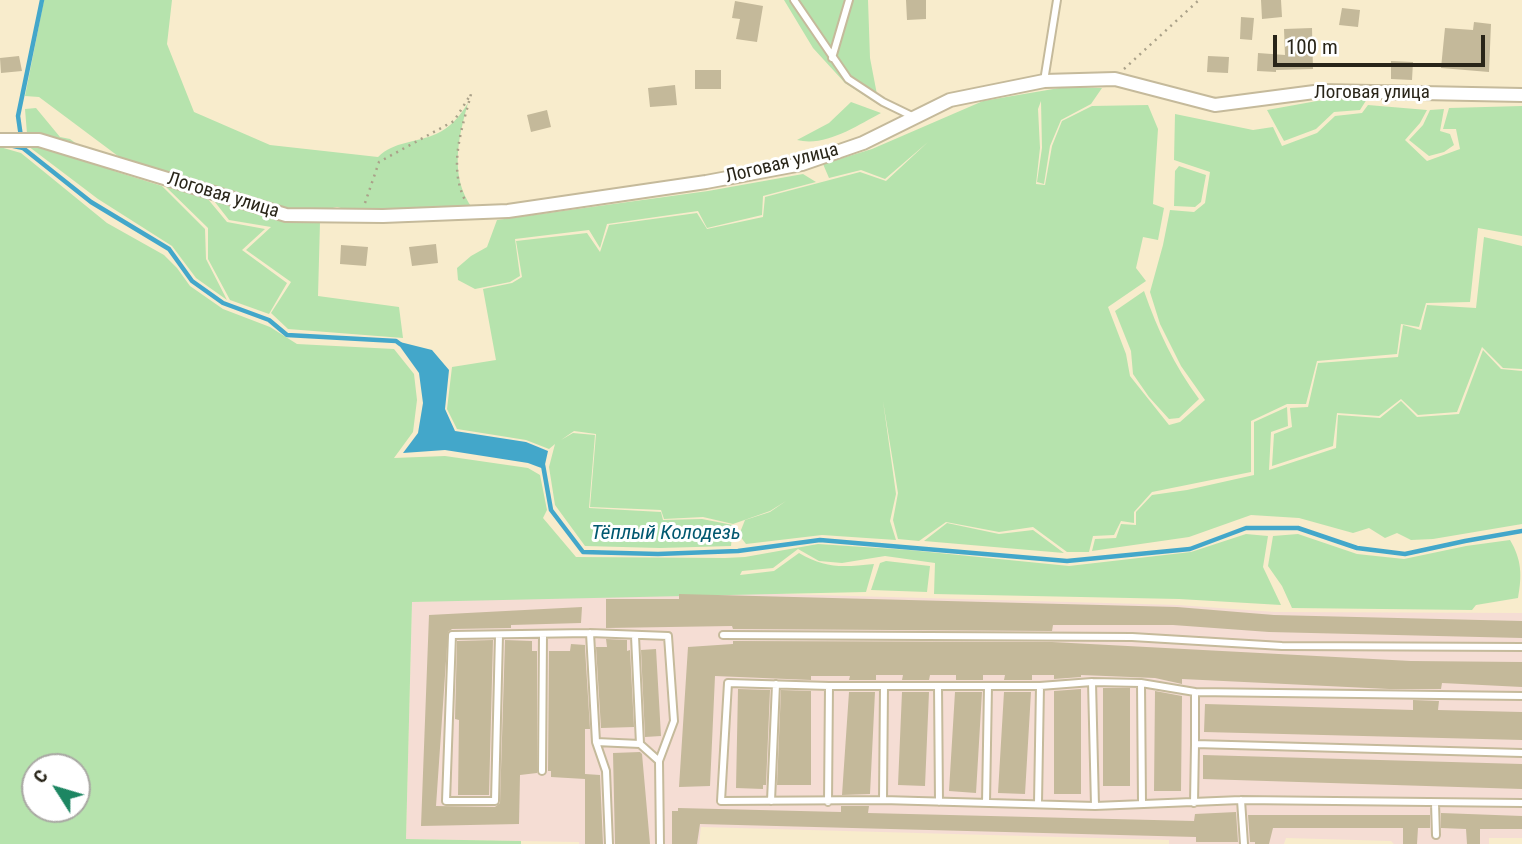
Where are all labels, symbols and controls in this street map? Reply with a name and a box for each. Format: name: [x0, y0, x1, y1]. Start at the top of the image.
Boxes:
scale bar: [1277, 21, 1489, 65]
text: 100 m: [1286, 35, 1338, 59]
street label: Логовая улица: [1314, 82, 1430, 104]
street label: Логовая улица: [723, 139, 841, 189]
street label: Логовая улица: [164, 168, 282, 224]
water label: Тёплый Колодезь: [591, 521, 741, 547]
north arrow: [21, 753, 91, 823]
text: С: [28, 765, 53, 788]

